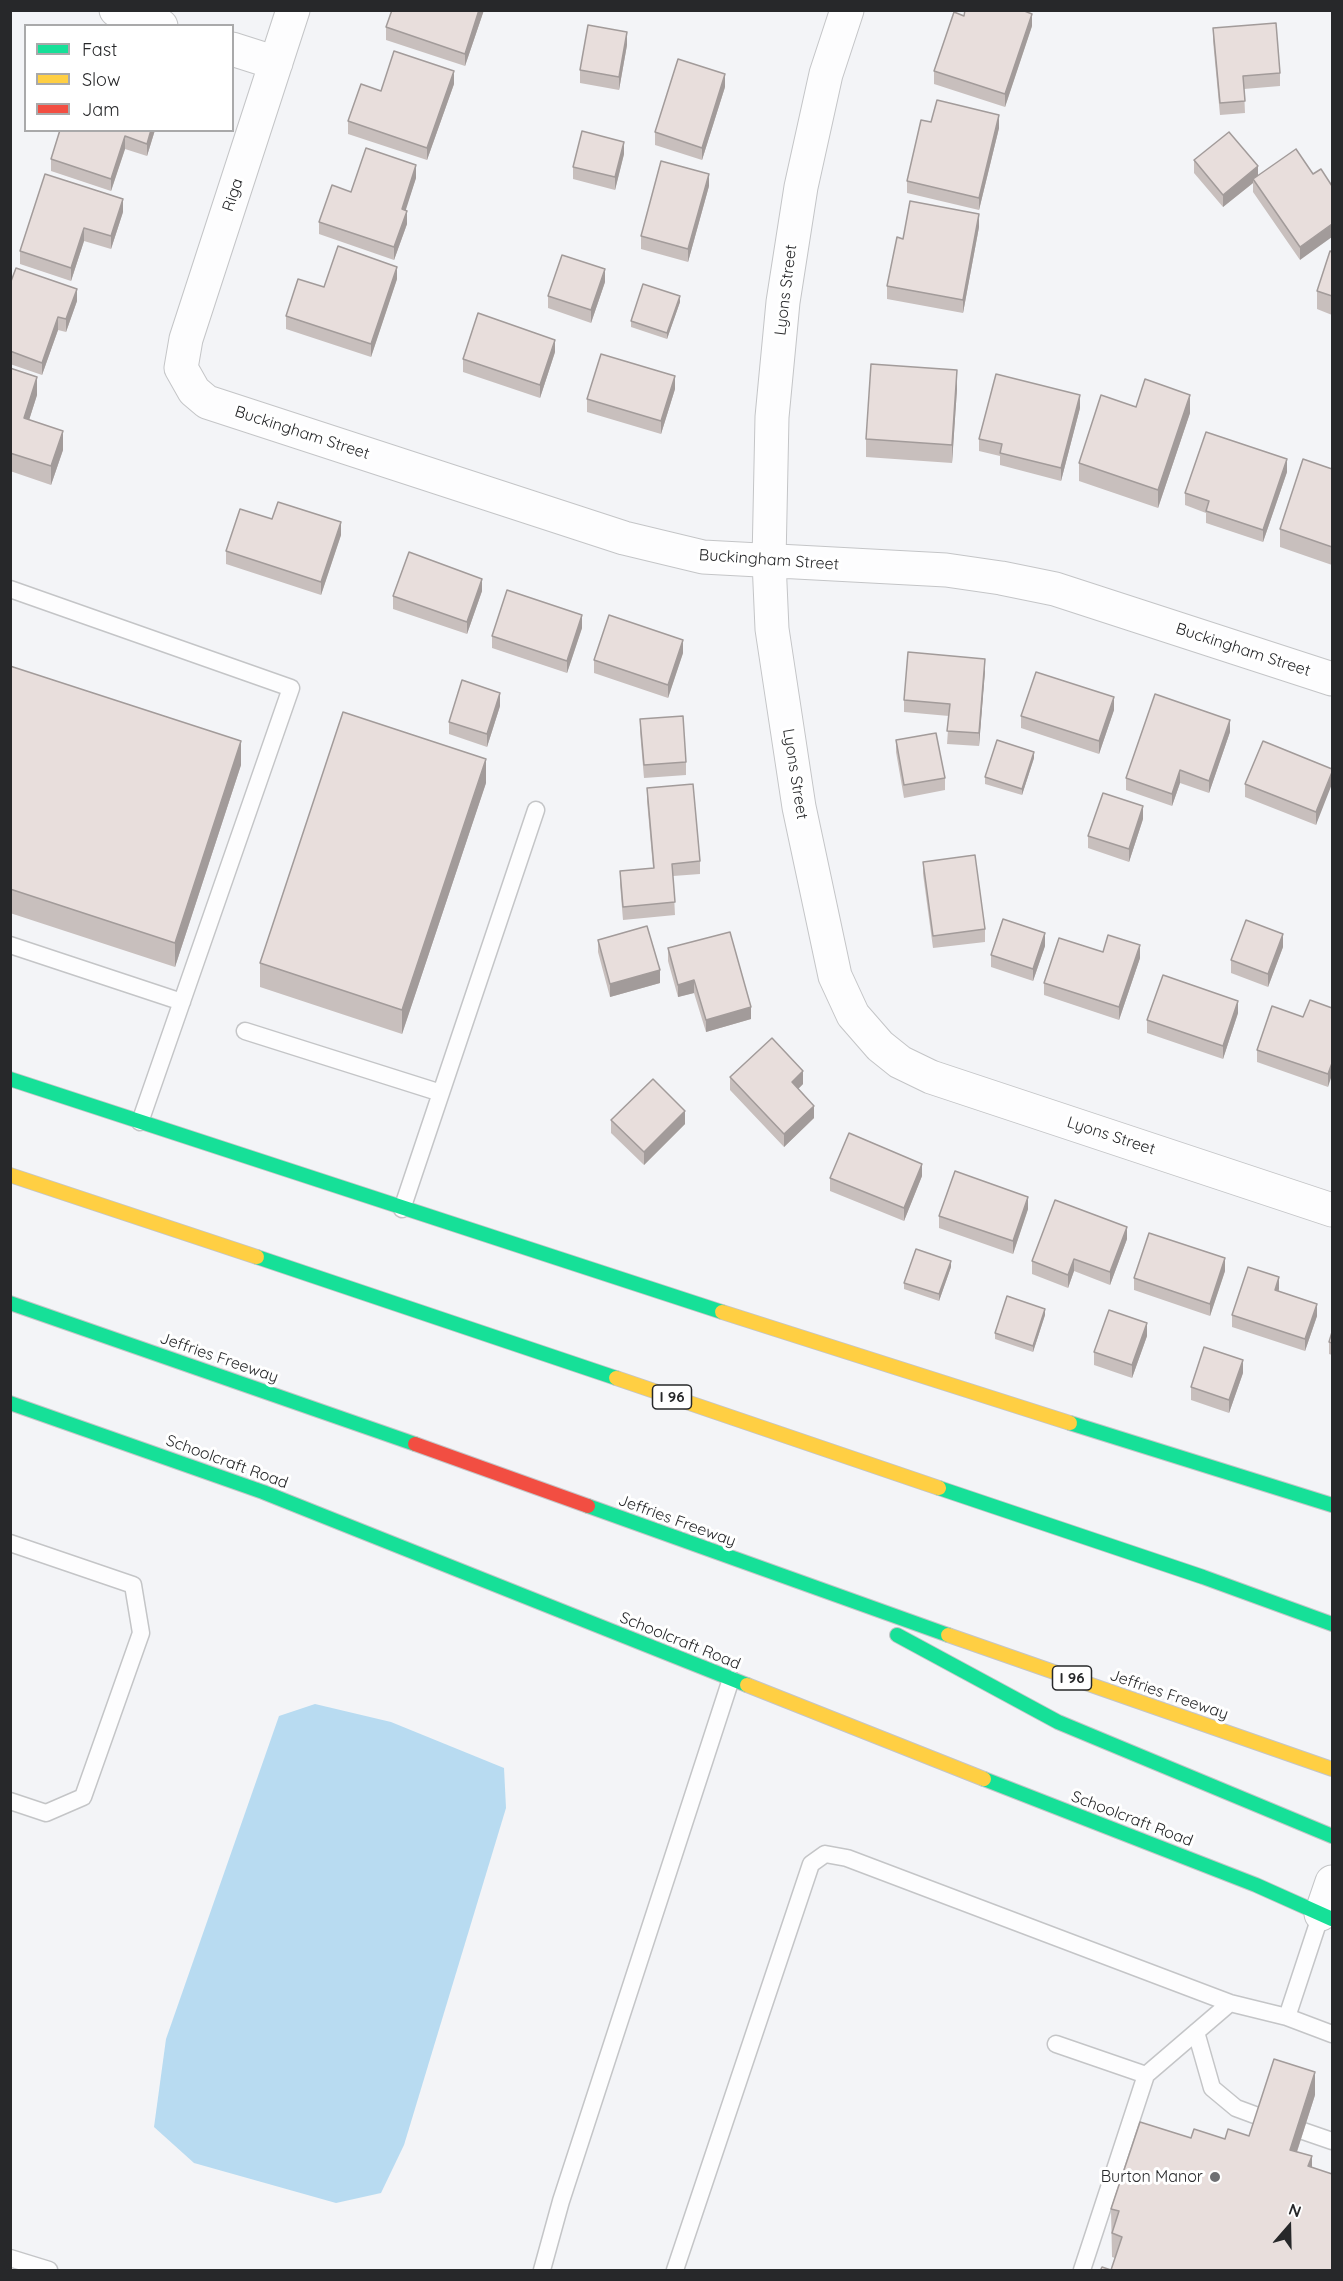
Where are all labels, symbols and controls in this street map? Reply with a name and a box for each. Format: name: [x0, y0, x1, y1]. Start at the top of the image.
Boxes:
legend: [24, 24, 234, 132]
text: Fast: [82, 38, 117, 61]
text: Slow: [82, 68, 120, 91]
text: Jam: [82, 98, 120, 121]
street label: Riga: [219, 176, 247, 214]
street label: Lyons Street: [771, 243, 801, 337]
street label: Buckingham Street: [232, 402, 372, 464]
street label: Buckingham Street: [698, 546, 840, 574]
street label: Buckingham Street: [1173, 619, 1313, 681]
street label: Lyons Street: [778, 727, 812, 821]
street label: Lyons Street: [1064, 1113, 1158, 1159]
street label: Jeffries Freeway: [157, 1329, 281, 1387]
road number: I 96: [652, 1385, 692, 1409]
street label: Schoolcraft Road: [163, 1431, 291, 1493]
street label: Jeffries Freeway: [616, 1491, 738, 1551]
street label: Schoolcraft Road: [617, 1608, 743, 1674]
road number: I 96: [1052, 1666, 1092, 1690]
street label: Jeffries Freeway: [1107, 1666, 1231, 1724]
street label: Schoolcraft Road: [1069, 1787, 1195, 1851]
place label: Burton Manor: [1101, 2167, 1203, 2187]
marker: Burton Manor: [1208, 2170, 1222, 2184]
north arrow: [1259, 2197, 1319, 2257]
text: N: [1286, 2199, 1304, 2221]

